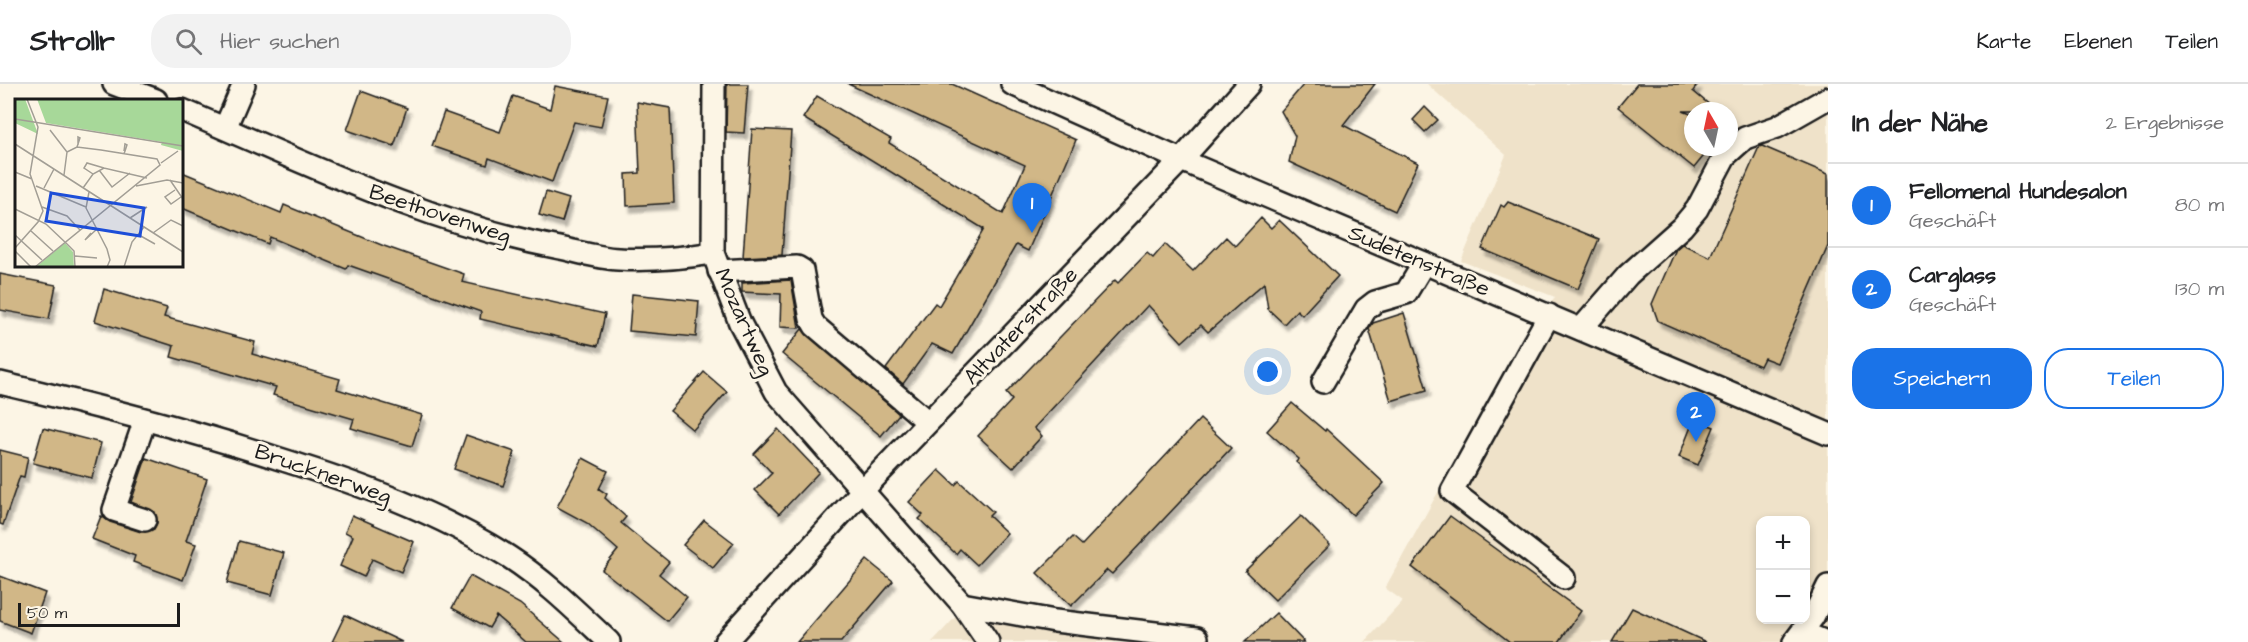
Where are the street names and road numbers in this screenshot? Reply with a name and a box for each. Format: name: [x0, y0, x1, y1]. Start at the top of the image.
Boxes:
street label: Beethovenweg: [365, 177, 515, 252]
street label: Sudetenstraße: [1343, 217, 1495, 305]
street label: Altvaterstraße: [957, 260, 1085, 392]
street label: Mozartweg: [706, 263, 781, 381]
street label: Brucknerweg: [250, 436, 395, 513]

